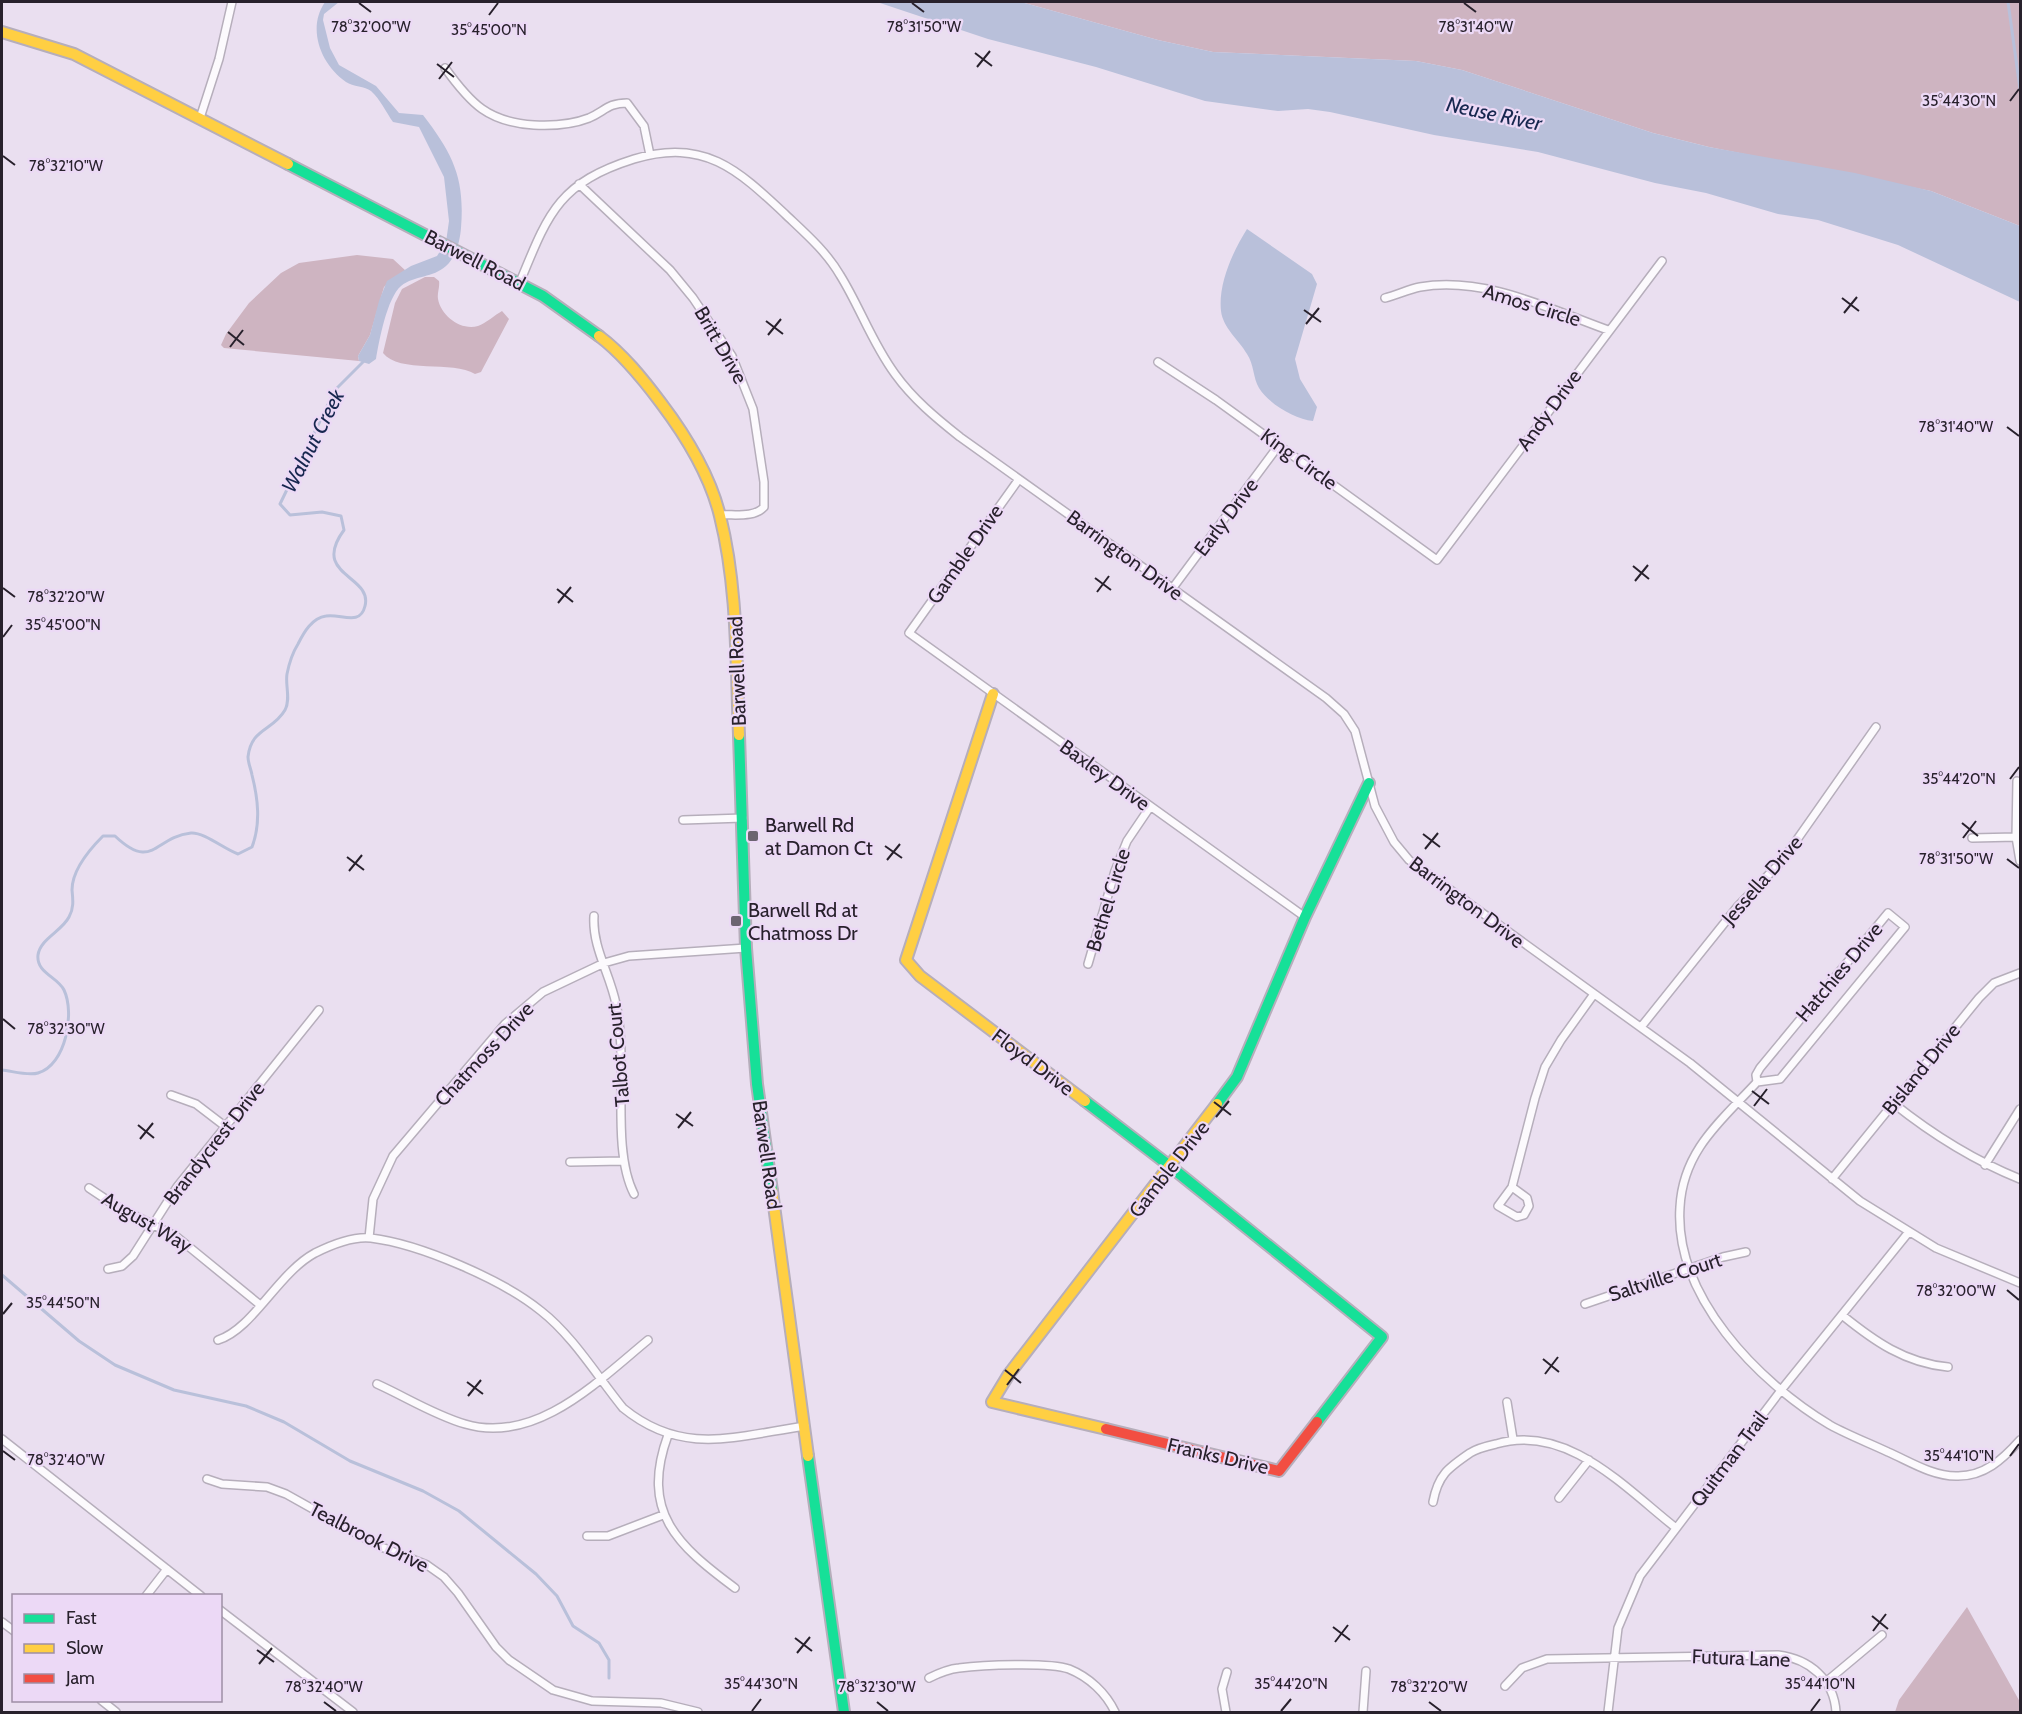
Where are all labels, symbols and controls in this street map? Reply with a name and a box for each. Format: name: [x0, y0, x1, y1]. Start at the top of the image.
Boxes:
text: 78°32'00"W: [331, 18, 412, 36]
text: 78°31'50"W: [887, 18, 962, 36]
text: 78°31'40"W: [1439, 18, 1514, 36]
text: 35°45'00"N: [451, 21, 527, 39]
water label: Neuse River: [1444, 91, 1546, 136]
text: 35°44'30"N: [1922, 92, 1996, 110]
text: 78°32'10"W: [29, 157, 104, 175]
street label: Barwell Road: [421, 224, 529, 296]
street label: Amos Circle: [1480, 279, 1584, 331]
street label: Britt Drive: [689, 302, 753, 388]
street label: Andy Drive: [1512, 365, 1586, 455]
water label: Walnut Creek: [276, 384, 350, 497]
text: 78°31'40"W: [1919, 418, 1994, 436]
street label: King Circle: [1256, 423, 1342, 495]
street label: Early Drive: [1189, 473, 1263, 561]
street label: Gamble Drive: [922, 500, 1008, 608]
street label: Barrington Drive: [1062, 505, 1188, 605]
text: 78°32'20"W: [28, 588, 105, 606]
text: 35°45'00"N: [25, 616, 101, 634]
street label: Barwell Road: [723, 616, 751, 726]
street label: Baxley Drive: [1055, 734, 1155, 816]
text: 35°44'20"N: [1922, 770, 1996, 788]
place label: Barwell Rd at Damon Ct: [765, 813, 873, 860]
marker: Barwell Rd at Damon Ct: [746, 829, 760, 843]
street label: Jessella Drive: [1716, 831, 1807, 930]
street label: Bethel Circle: [1081, 846, 1135, 954]
text: 78°31'50"W: [1919, 850, 1994, 868]
street label: Barrington Drive: [1405, 851, 1529, 953]
place label: Barwell Rd at Chatmoss Dr: [748, 898, 858, 945]
marker: Barwell Rd at Chatmoss Dr: [729, 914, 743, 928]
street label: Hatchies Drive: [1791, 918, 1887, 1026]
street label: Chatmoss Drive: [430, 997, 538, 1111]
street label: Talbot Court: [602, 1002, 634, 1108]
street label: Bisland Drive: [1877, 1019, 1965, 1119]
text: 78°32'30"W: [27, 1020, 105, 1038]
street label: Floyd Drive: [987, 1023, 1079, 1101]
street label: Brandycrest Drive: [159, 1077, 269, 1209]
street label: Barwell Road: [747, 1099, 787, 1211]
street label: Gamble Drive: [1124, 1116, 1214, 1222]
street label: August Way: [98, 1187, 196, 1257]
street label: Saltville Court: [1605, 1247, 1725, 1307]
text: 78°32'00"W: [1916, 1282, 1997, 1300]
text: 35°44'50"N: [26, 1294, 100, 1312]
street label: Quitman Trail: [1685, 1406, 1773, 1511]
street label: Franks Drive: [1165, 1433, 1271, 1479]
text: 35°44'10"N: [1924, 1447, 1994, 1465]
text: 78°32'40"W: [27, 1451, 106, 1469]
street label: Tealbrook Drive: [305, 1497, 433, 1577]
legend: [12, 1594, 222, 1702]
text: Fast: [66, 1607, 97, 1629]
text: Slow: [66, 1637, 103, 1659]
street label: Futura Lane: [1691, 1644, 1791, 1672]
text: Jam: [65, 1667, 95, 1689]
text: 35°44'30"N: [724, 1675, 798, 1693]
text: 35°44'20"N: [1254, 1675, 1328, 1693]
text: 35°44'10"N: [1785, 1675, 1855, 1693]
text: 78°32'40"W: [285, 1678, 364, 1696]
text: 78°32'30"W: [838, 1678, 916, 1696]
text: 78°32'20"W: [1391, 1678, 1468, 1696]

